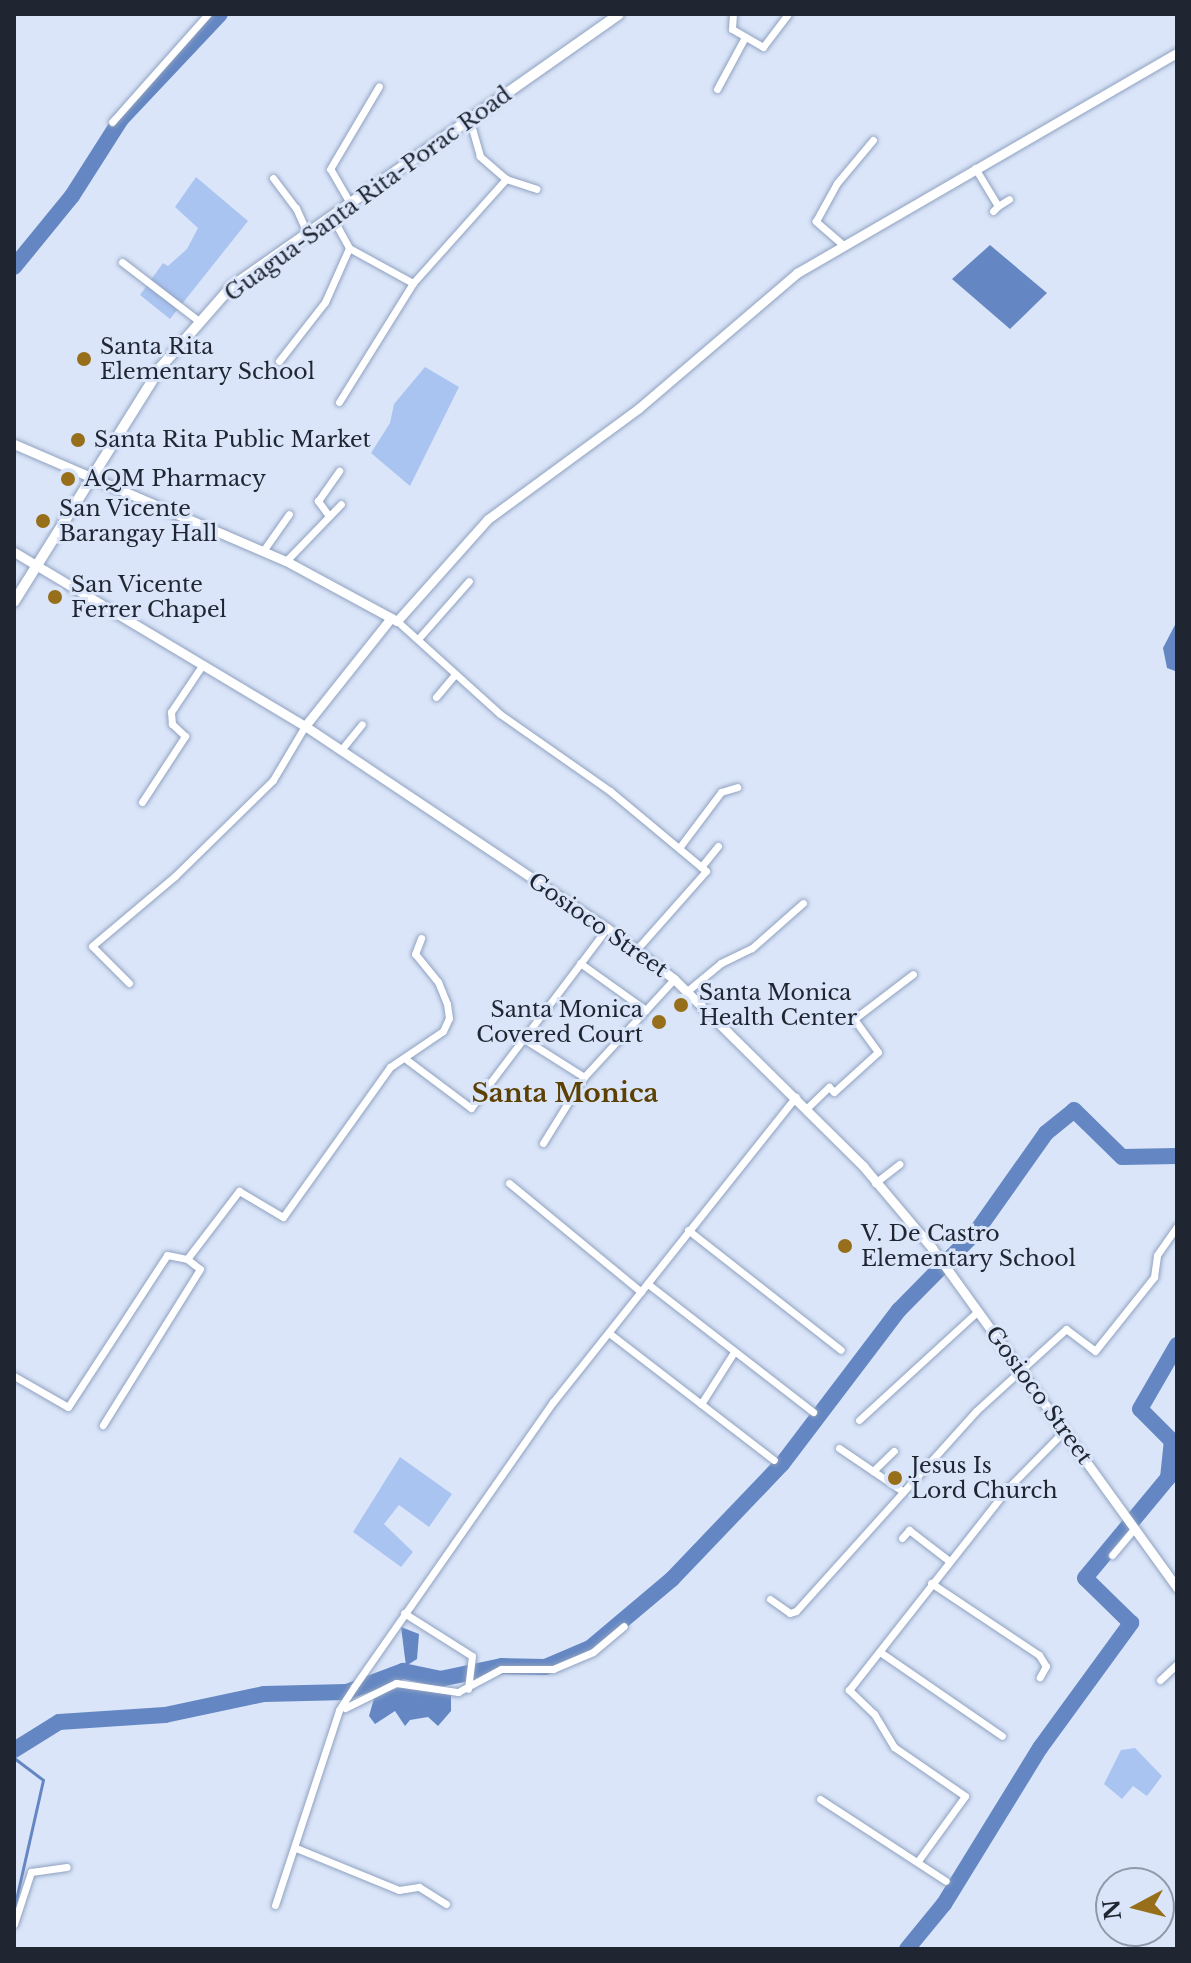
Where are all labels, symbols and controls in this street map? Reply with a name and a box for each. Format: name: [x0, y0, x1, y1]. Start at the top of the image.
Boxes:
street label: Guagua-Santa Rita-Porac Road: [219, 81, 517, 307]
place label: Santa Rita Elementary School: [100, 333, 316, 384]
marker: Santa Rita Elementary School: [75, 350, 93, 368]
place label: Santa Rita Public Market: [94, 427, 371, 453]
marker: Santa Rita Public Market: [69, 431, 87, 449]
place label: AQM Pharmacy: [84, 466, 266, 492]
marker: AQM Pharmacy: [59, 470, 77, 488]
place label: San Vicente Barangay Hall: [59, 495, 218, 546]
marker: San Vicente Barangay Hall: [34, 512, 52, 530]
place label: San Vicente Ferrer Chapel: [71, 571, 227, 622]
marker: San Vicente Ferrer Chapel: [46, 588, 64, 606]
street label: Gosioco Street: [523, 867, 673, 983]
place label: Santa Monica Health Center: [699, 979, 857, 1030]
marker: Santa Monica Health Center: [670, 994, 692, 1016]
place label: Santa Monica Covered Court: [476, 996, 643, 1048]
marker: Santa Monica Covered Court: [650, 1013, 668, 1031]
district label: Santa Monica: [471, 1078, 659, 1110]
place label: V. De Castro Elementary School: [861, 1220, 1077, 1272]
marker: V. De Castro Elementary School: [836, 1237, 854, 1255]
street label: Gosioco Street: [980, 1321, 1098, 1469]
place label: Jesus Is Lord Church: [911, 1452, 1058, 1504]
marker: Jesus Is Lord Church: [886, 1469, 904, 1487]
north arrow: [1095, 1867, 1175, 1947]
text: N: [1098, 1898, 1127, 1922]

